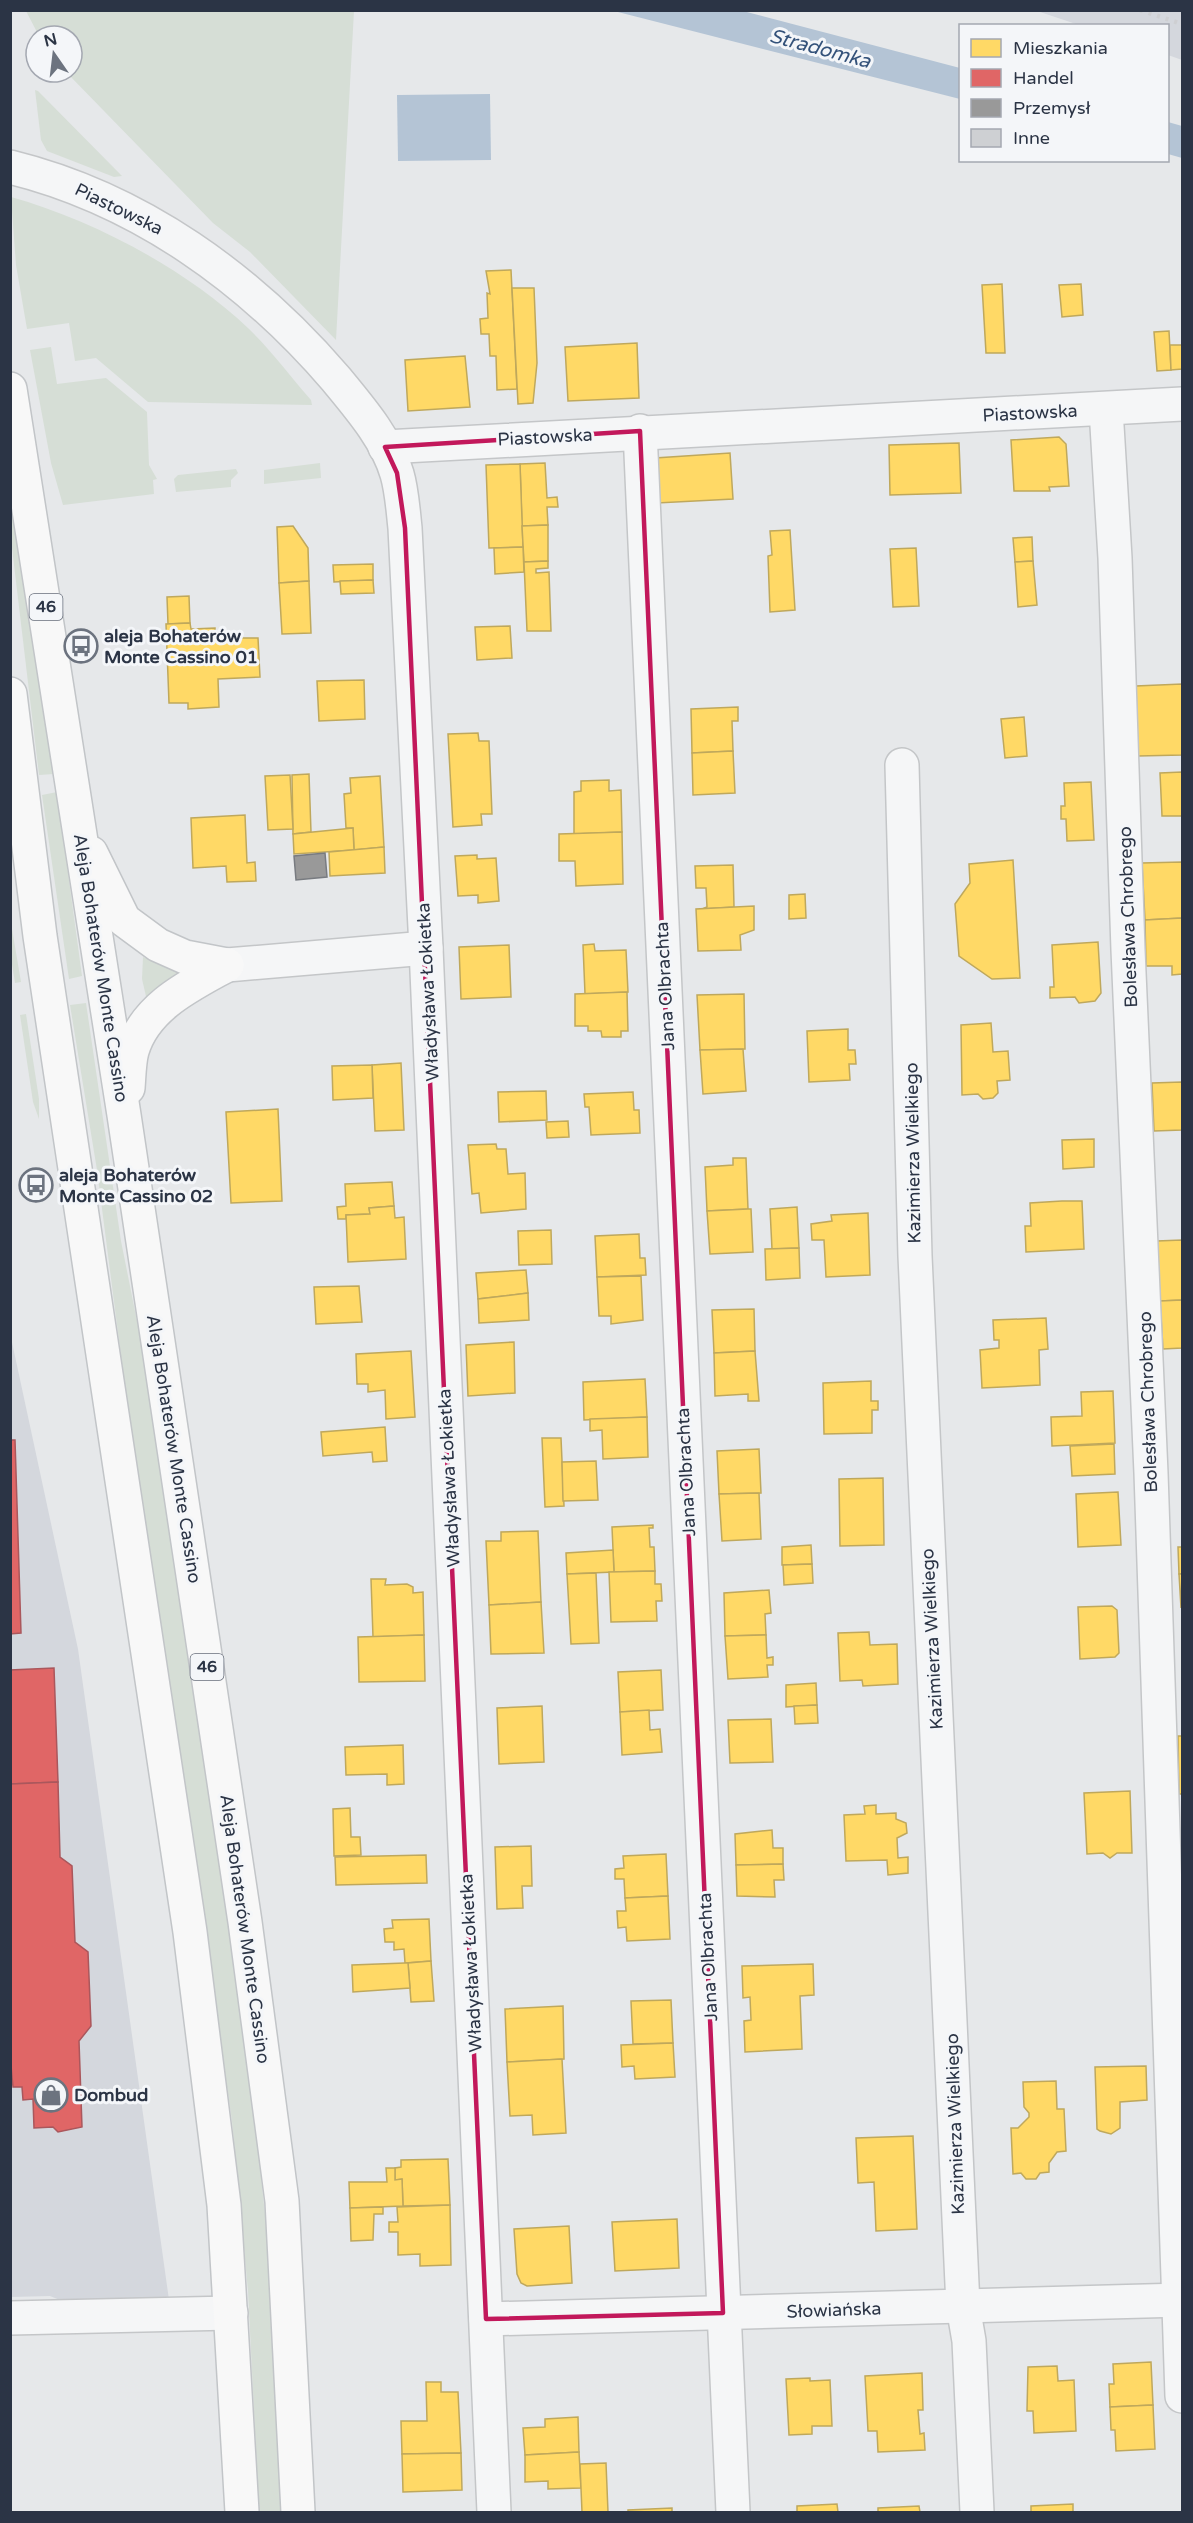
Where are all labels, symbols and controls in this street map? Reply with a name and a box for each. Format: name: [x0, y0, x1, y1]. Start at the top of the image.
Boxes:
north arrow: [24, 24, 84, 84]
water label: Stradomka: [767, 24, 874, 74]
legend: [959, 24, 1169, 162]
text: N: [42, 29, 59, 52]
text: Mieszkania: [1013, 37, 1108, 59]
text: Handel: [1013, 67, 1074, 89]
text: Przemysł: [1013, 97, 1091, 119]
text: Inne: [1013, 127, 1050, 149]
street label: Piastowska: [71, 178, 167, 240]
street label: Piastowska: [982, 400, 1078, 426]
street label: Piastowska: [497, 424, 593, 450]
road number: 46: [30, 594, 63, 620]
place label: aleja Bohaterów Monte Cassino 01: [104, 625, 258, 668]
bus stop icon: aleja Bohaterów Monte Cassino 01: [63, 628, 99, 664]
street label: Bolesława Chrobrego: [1114, 826, 1142, 1008]
street label: Aleja Bohaterów Monte Cassino: [69, 832, 133, 1104]
street label: Władysława Łokietka: [412, 902, 444, 1082]
street label: Jana Olbrachta: [651, 921, 679, 1051]
street label: Kazimierza Wielkiego: [900, 1062, 926, 1244]
place label: aleja Bohaterów Monte Cassino 02: [59, 1164, 213, 1207]
bus stop icon: aleja Bohaterów Monte Cassino 02: [18, 1167, 54, 1203]
street label: Bolesława Chrobrego: [1134, 1311, 1162, 1493]
street label: Aleja Bohaterów Monte Cassino: [142, 1313, 206, 1585]
street label: Władysława Łokietka: [433, 1388, 465, 1568]
street label: Jana Olbrachta: [672, 1407, 700, 1537]
street label: Kazimierza Wielkiego: [916, 1548, 948, 1730]
road number: 46: [190, 1654, 224, 1680]
street label: Aleja Bohaterów Monte Cassino: [215, 1793, 275, 2065]
street label: Władysława Łokietka: [455, 1873, 487, 2053]
street label: Jana Olbrachta: [694, 1892, 722, 2022]
street label: Kazimierza Wielkiego: [941, 2033, 969, 2215]
shop icon: Dombud: [33, 2077, 69, 2113]
place label: Dombud: [74, 2084, 148, 2106]
street label: Słowiańska: [786, 2297, 882, 2323]

